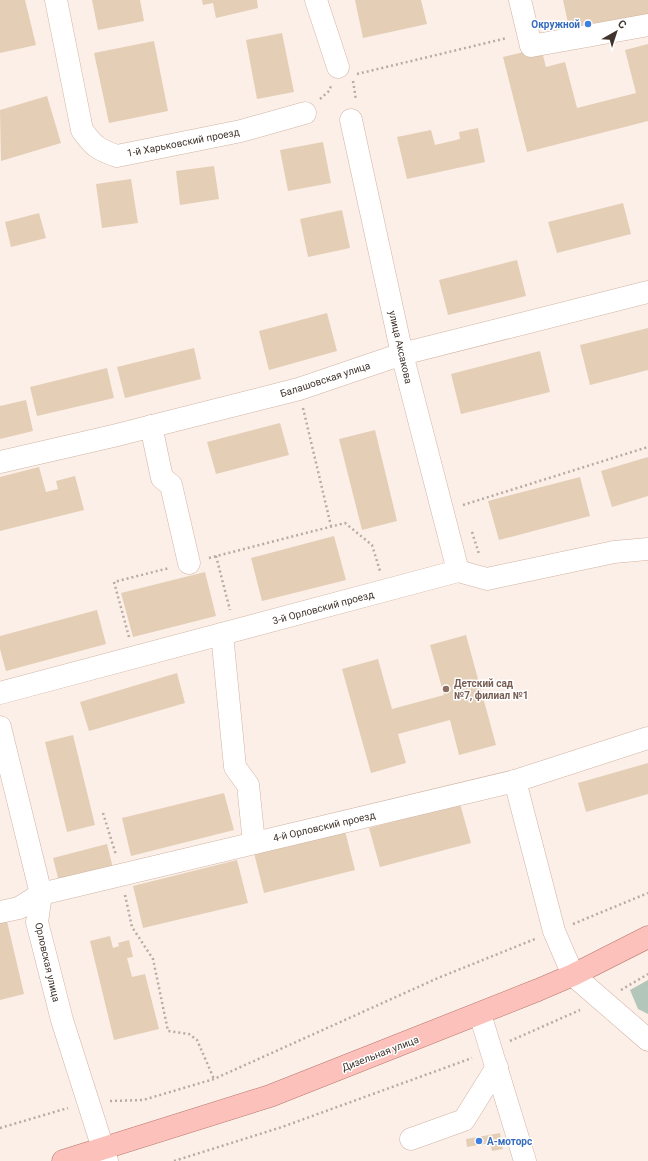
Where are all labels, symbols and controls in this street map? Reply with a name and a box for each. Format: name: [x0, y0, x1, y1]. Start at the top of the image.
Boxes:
north arrow: [596, 12, 636, 52]
text: С: [615, 17, 629, 32]
place label: Окружной: [531, 19, 580, 30]
marker: Окружной: [583, 19, 593, 29]
street label: 1-й Харьковский проезд: [126, 126, 240, 159]
street label: улица Аксакова: [387, 310, 414, 385]
street label: Балашовская улица: [279, 360, 372, 399]
street label: 3-й Орловский проезд: [271, 589, 375, 626]
place label: Детский сад №7, филиал №1: [454, 678, 529, 702]
marker: Детский сад №7, филиал №1: [441, 684, 451, 694]
street label: 4-й Орловский проезд: [272, 809, 376, 844]
street label: Орловская улица: [33, 921, 62, 1003]
street label: Дизельная улица: [340, 1034, 420, 1073]
marker: А-моторс: [474, 1136, 484, 1146]
place label: А-моторс: [487, 1136, 532, 1147]

